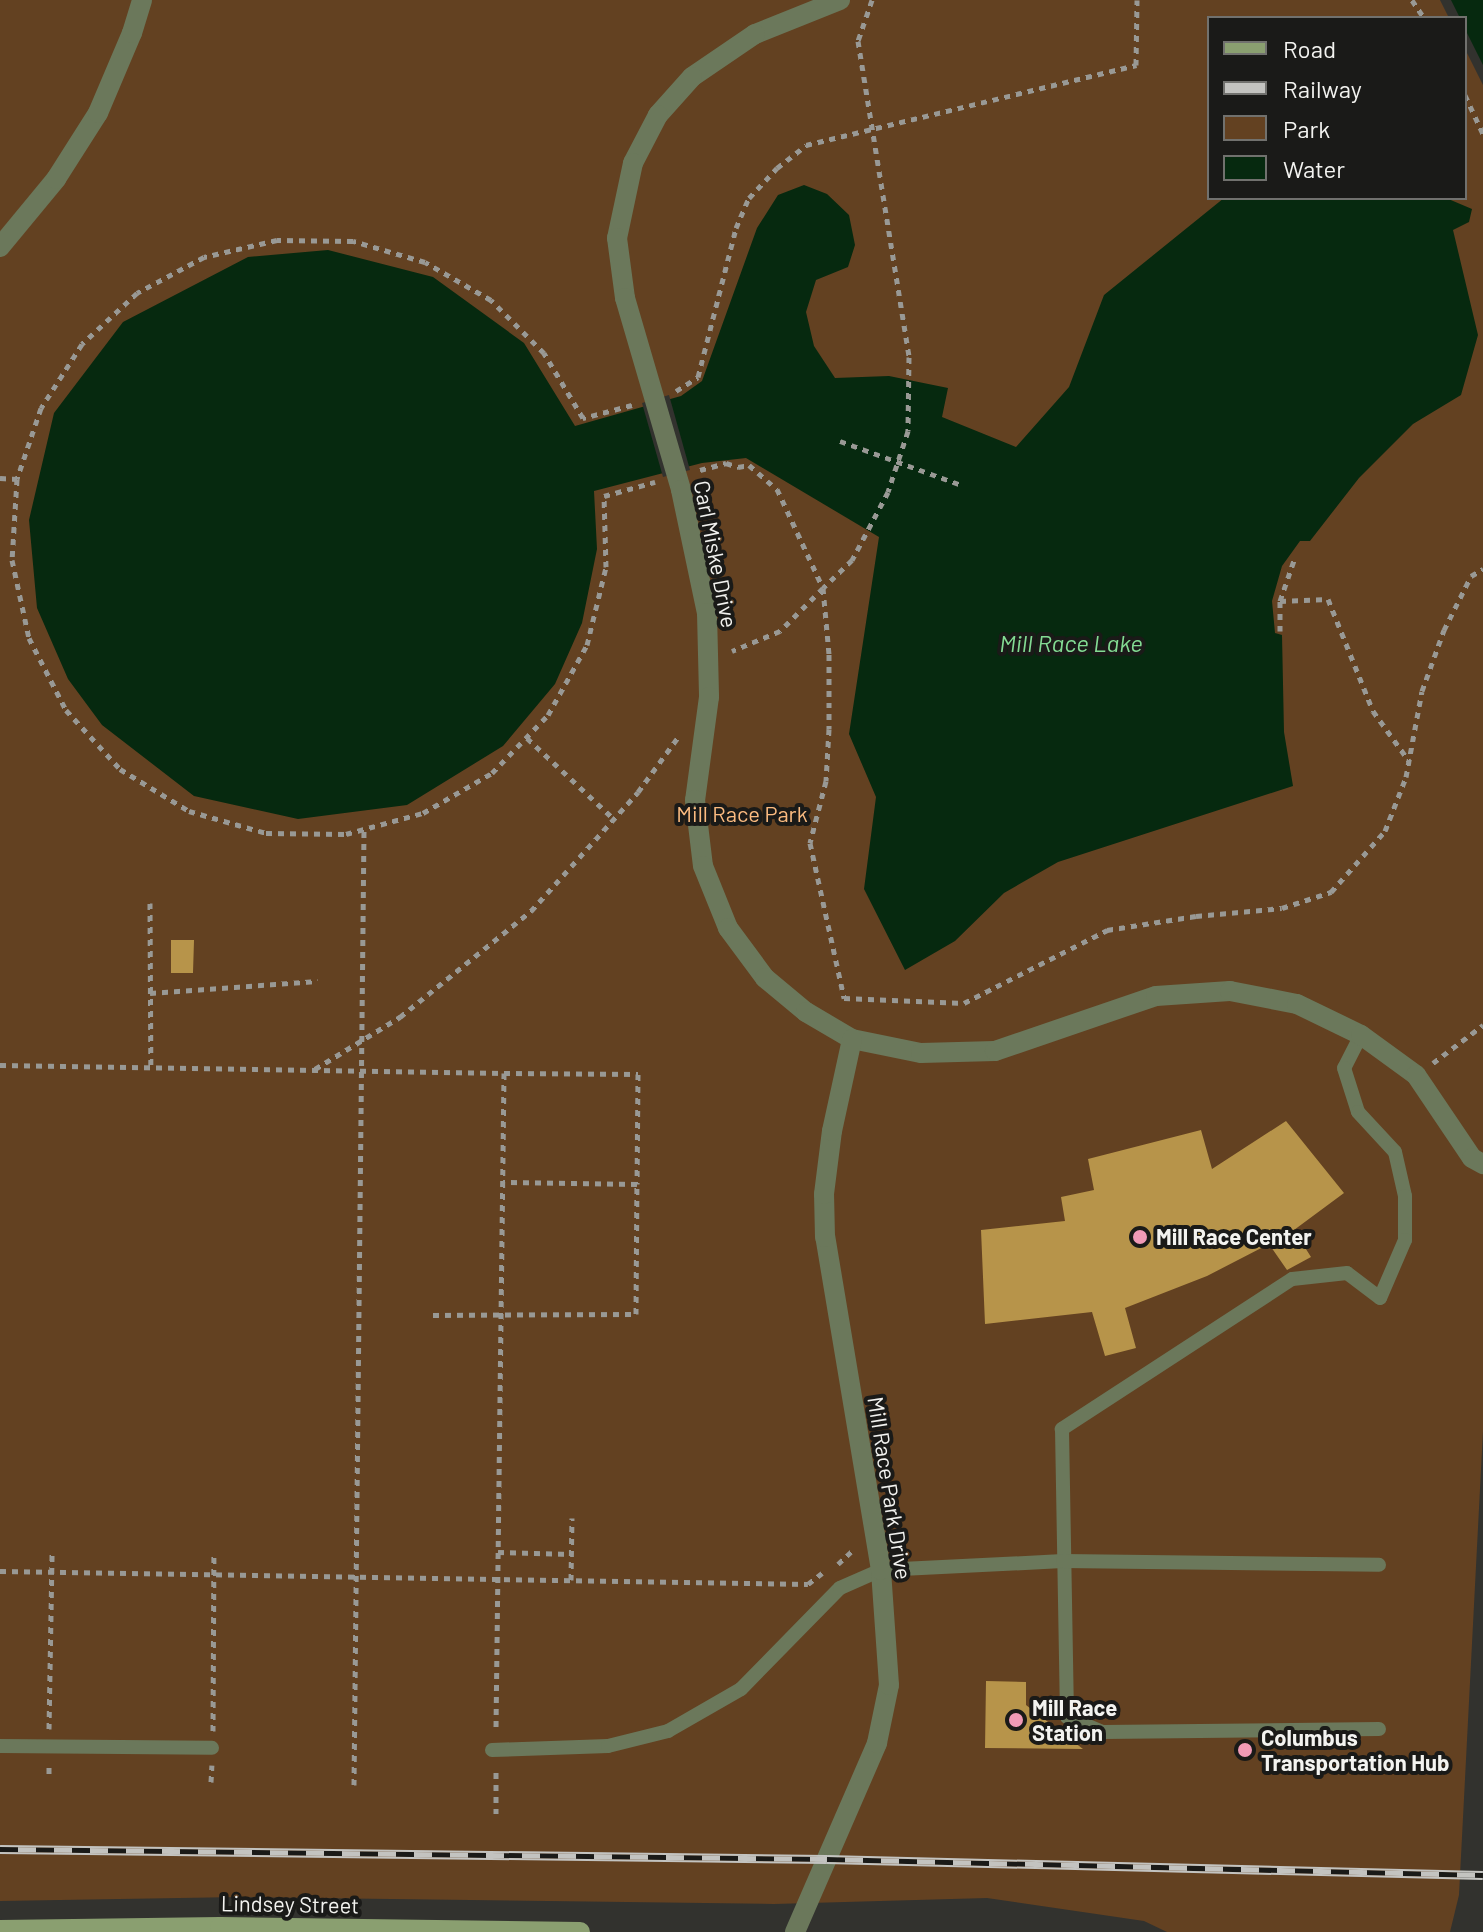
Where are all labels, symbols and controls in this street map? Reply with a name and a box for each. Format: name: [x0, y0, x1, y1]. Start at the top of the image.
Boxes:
legend: [1207, 16, 1467, 200]
text: Road: [1283, 34, 1336, 63]
text: Railway: [1283, 74, 1362, 103]
text: Park: [1283, 114, 1330, 143]
text: Water: [1283, 154, 1345, 183]
street label: Carl Miske Drive: [689, 478, 743, 630]
water label: Mill Race Lake: [999, 629, 1143, 657]
park label: Mill Race Park: [676, 801, 808, 827]
place label: Mill Race Center: [1156, 1224, 1312, 1250]
marker: Mill Race Center: [1131, 1228, 1149, 1246]
street label: Mill Race Park Drive: [863, 1395, 917, 1581]
place label: Mill Race Station: [1032, 1694, 1117, 1746]
marker: Mill Race Station: [1007, 1711, 1025, 1729]
place label: Columbus Transportation Hub: [1261, 1724, 1449, 1776]
marker: Columbus Transportation Hub: [1236, 1741, 1254, 1759]
street label: Lindsey Street: [221, 1890, 359, 1918]

